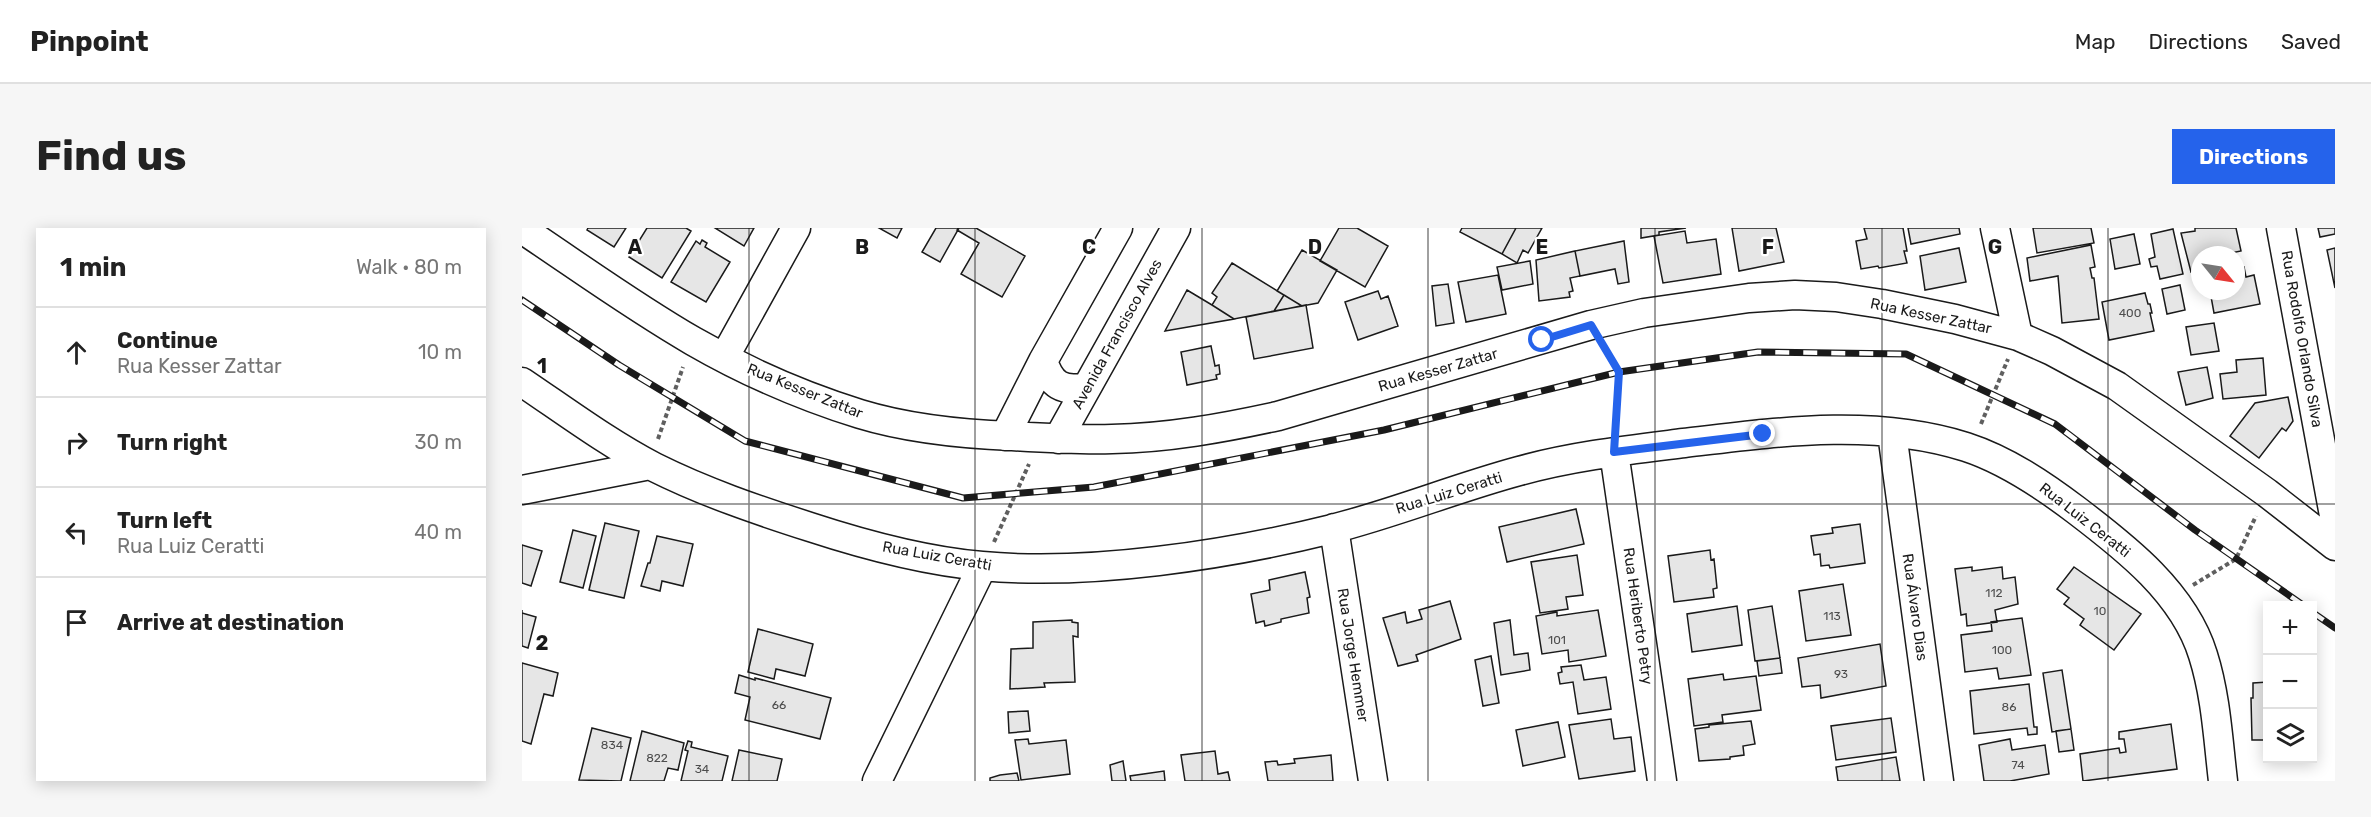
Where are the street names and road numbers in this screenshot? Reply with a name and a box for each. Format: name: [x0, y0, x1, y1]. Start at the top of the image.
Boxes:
street label: Rua Rodolfo Orlando Silva: [2278, 249, 2326, 429]
street label: Avenida Francisco Alves: [1068, 256, 1166, 412]
street label: Rua Kesser Zattar: [1869, 294, 1994, 338]
street label: Rua Kesser Zattar: [1376, 344, 1500, 396]
street label: Rua Kesser Zattar: [744, 360, 866, 423]
street label: Rua Luiz Ceratti: [1394, 468, 1504, 518]
street label: Rua Luiz Ceratti: [2036, 479, 2134, 561]
street label: Rua Luiz Ceratti: [881, 538, 993, 574]
street label: Rua Heriberto Petry: [1619, 546, 1657, 686]
street label: Rua Álvaro Dias: [1899, 552, 1931, 662]
street label: Rua Jorge Hemmer: [1334, 587, 1373, 724]

